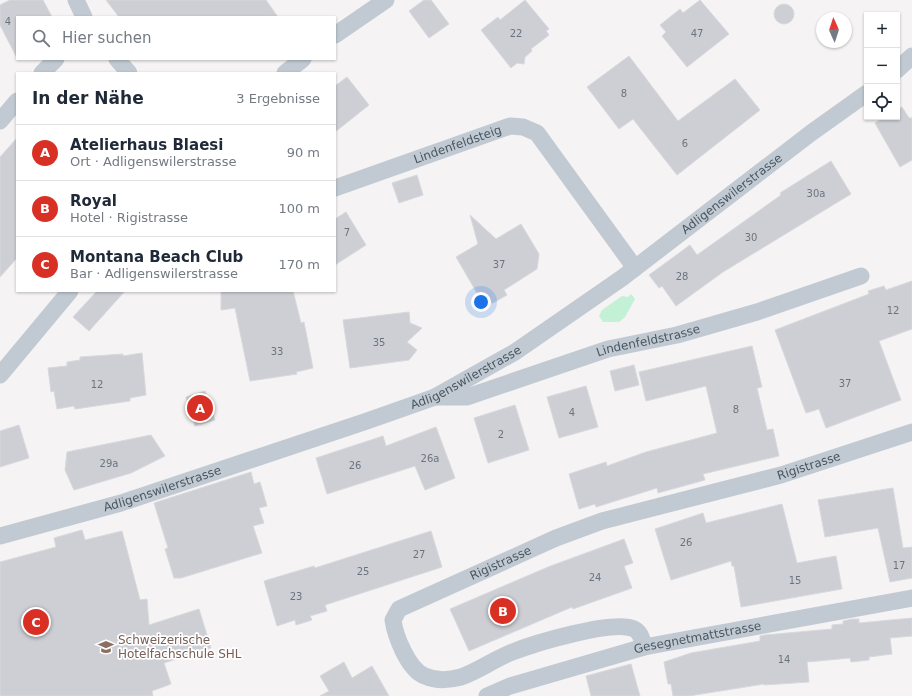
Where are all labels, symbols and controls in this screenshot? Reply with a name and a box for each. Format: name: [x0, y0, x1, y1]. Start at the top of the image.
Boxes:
north arrow: [816, 12, 852, 48]
map controls: [864, 12, 900, 120]
button: +: [864, 12, 900, 48]
house number: 4: [5, 16, 11, 27]
search box: [16, 16, 336, 60]
icon: search: [30, 27, 52, 49]
house number: 22: [510, 28, 522, 39]
house number: 47: [691, 28, 703, 39]
text: Hier suchen: [62, 29, 151, 47]
button: −: [864, 48, 900, 84]
button: locate: [864, 84, 900, 120]
text: In der Nähe: [32, 88, 144, 108]
house number: 8: [621, 88, 627, 99]
text: 3 Ergebnisse: [236, 91, 320, 106]
street label: Lindenfeldsteig: [412, 123, 503, 167]
text: Atelierhaus Blaesi: [70, 136, 223, 154]
house number: 6: [682, 138, 688, 149]
text: A: [40, 145, 50, 160]
text: 90 m: [287, 145, 320, 160]
street label: Adligenswilerstrasse: [679, 151, 785, 237]
text: Ort · Adligenswilerstrasse: [70, 154, 236, 169]
house number: 30a: [807, 188, 825, 199]
text: Royal: [70, 192, 117, 210]
text: B: [40, 201, 50, 216]
text: 100 m: [278, 201, 320, 216]
text: Hotel · Rigistrasse: [70, 210, 188, 225]
house number: 7: [344, 227, 350, 238]
house number: 30: [745, 232, 757, 243]
text: Montana Beach Club: [70, 248, 243, 266]
text: C: [40, 257, 50, 272]
text: 170 m: [278, 257, 320, 272]
house number: 37: [493, 259, 505, 270]
text: Bar · Adligenswilerstrasse: [70, 266, 238, 281]
house number: 28: [676, 271, 688, 282]
your location: [471, 292, 491, 312]
house number: 12: [887, 305, 899, 316]
street label: Lindenfeldstrasse: [594, 322, 702, 359]
house number: 35: [373, 337, 385, 348]
street label: Adligenswilerstrasse: [409, 343, 524, 412]
house number: 33: [271, 346, 283, 357]
house number: 37: [839, 378, 851, 389]
house number: 12: [91, 379, 103, 390]
pin: A: [187, 393, 213, 423]
house number: 8: [733, 404, 739, 415]
house number: 4: [569, 407, 575, 418]
house number: 2: [498, 429, 504, 440]
street label: Rigistrasse: [775, 449, 842, 483]
house number: 26a: [421, 453, 439, 464]
house number: 29a: [100, 458, 118, 469]
house number: 26: [349, 460, 361, 471]
street label: Adligenswilerstrasse: [102, 463, 223, 515]
house number: 26: [680, 537, 692, 548]
street label: Rigistrasse: [468, 543, 533, 583]
house number: 27: [413, 549, 425, 560]
house number: 17: [893, 560, 905, 571]
house number: 25: [357, 566, 369, 577]
house number: 24: [589, 572, 601, 583]
house number: 15: [789, 575, 801, 586]
house number: 23: [290, 591, 302, 602]
pin: B: [490, 596, 516, 626]
pin: C: [23, 607, 49, 637]
street label: Gesegnetmattstrasse: [632, 619, 762, 657]
place label: Schweizerische Hotelfachschule SHL: [118, 633, 242, 661]
school or university icon: Schweizerische Hotelfachschule SHL: [97, 638, 115, 656]
house number: 14: [778, 654, 790, 665]

